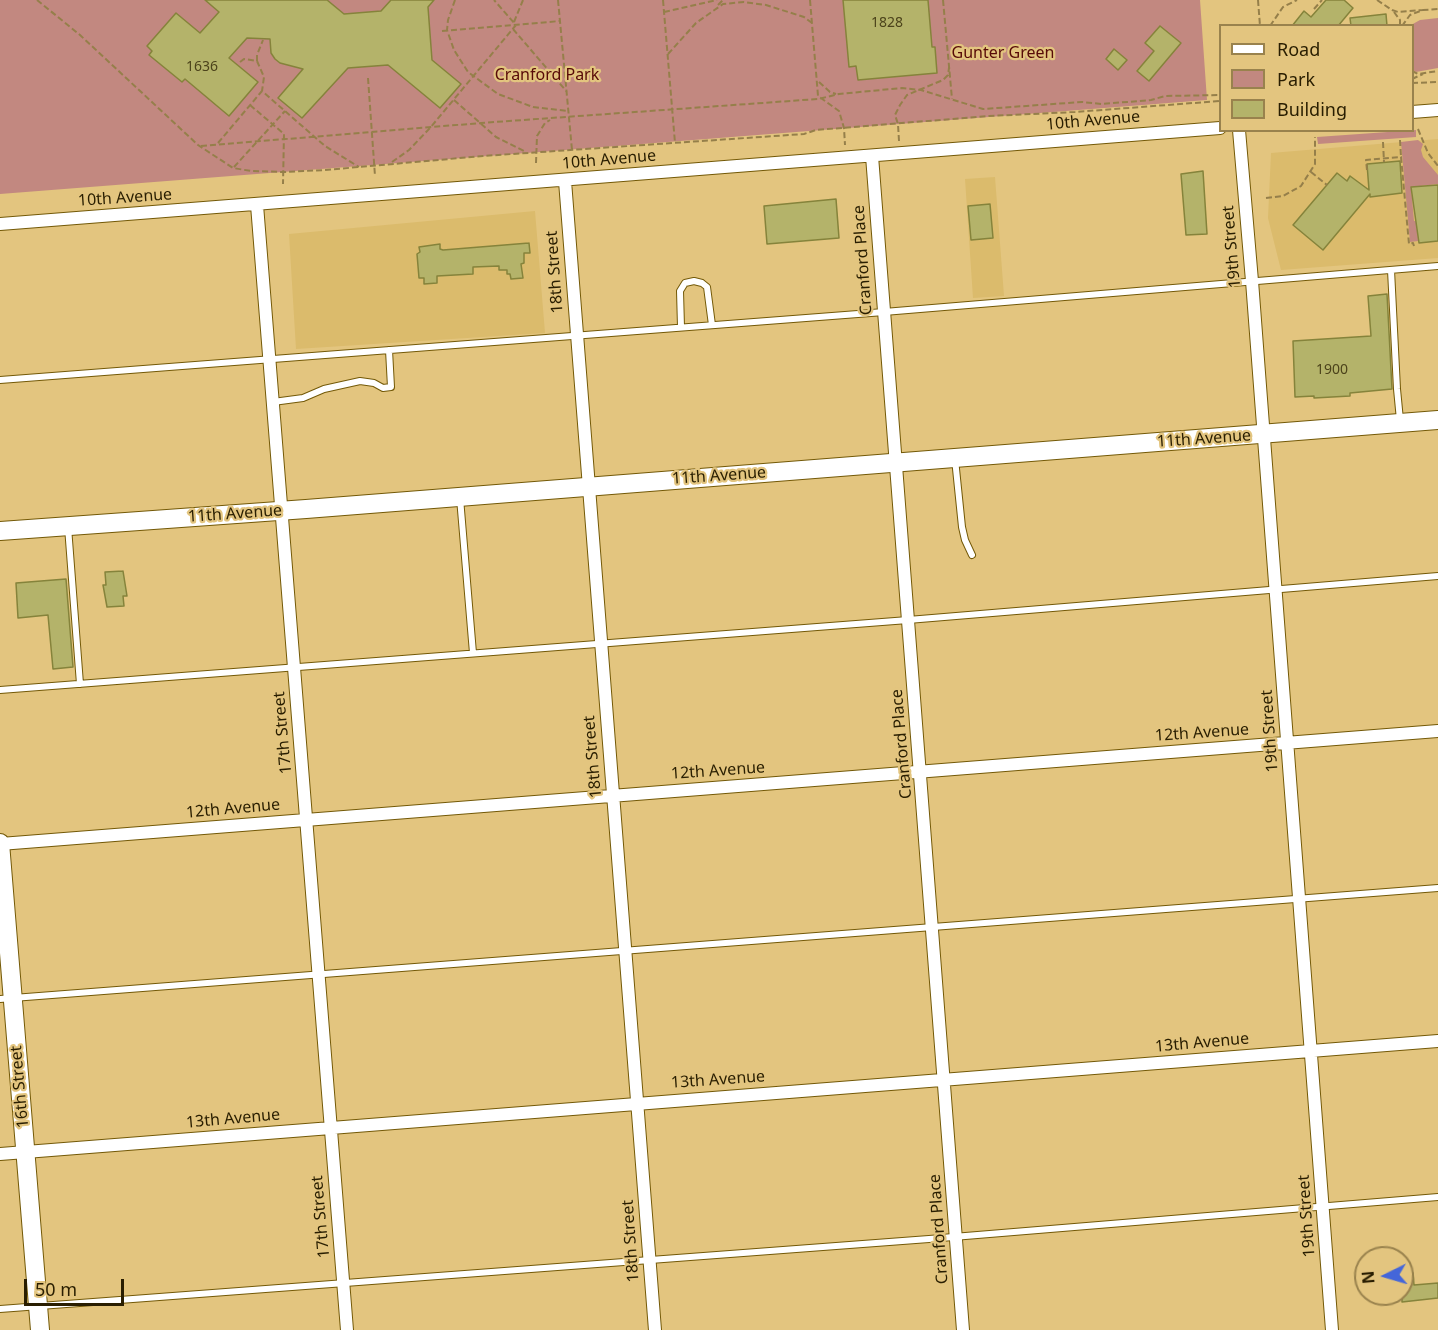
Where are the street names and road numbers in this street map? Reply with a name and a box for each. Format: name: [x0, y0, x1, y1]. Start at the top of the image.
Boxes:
street label: 10th Avenue: [1045, 107, 1141, 135]
street label: 10th Avenue: [561, 146, 657, 174]
street label: 10th Avenue: [77, 185, 173, 211]
street label: Cranford Place: [850, 204, 876, 316]
street label: 19th Street: [1219, 205, 1245, 289]
street label: 18th Street: [543, 230, 567, 314]
street label: 11th Avenue: [1156, 426, 1252, 452]
street label: 11th Avenue: [671, 463, 767, 489]
street label: 11th Avenue: [187, 501, 283, 527]
street label: Cranford Place: [888, 688, 916, 800]
street label: 19th Street: [1258, 689, 1282, 773]
street label: 17th Street: [270, 691, 296, 775]
street label: 18th Street: [580, 715, 606, 799]
street label: 12th Avenue: [1154, 720, 1250, 746]
street label: 12th Avenue: [670, 758, 766, 784]
street label: 12th Avenue: [185, 795, 281, 823]
street label: 13th Avenue: [1154, 1029, 1250, 1057]
street label: 16th Street: [7, 1045, 33, 1129]
street label: 13th Avenue: [670, 1067, 766, 1093]
street label: 13th Avenue: [185, 1105, 281, 1133]
street label: Cranford Place: [926, 1173, 952, 1285]
street label: 19th Street: [1295, 1174, 1319, 1258]
street label: 17th Street: [308, 1175, 334, 1259]
street label: 18th Street: [619, 1199, 643, 1283]

